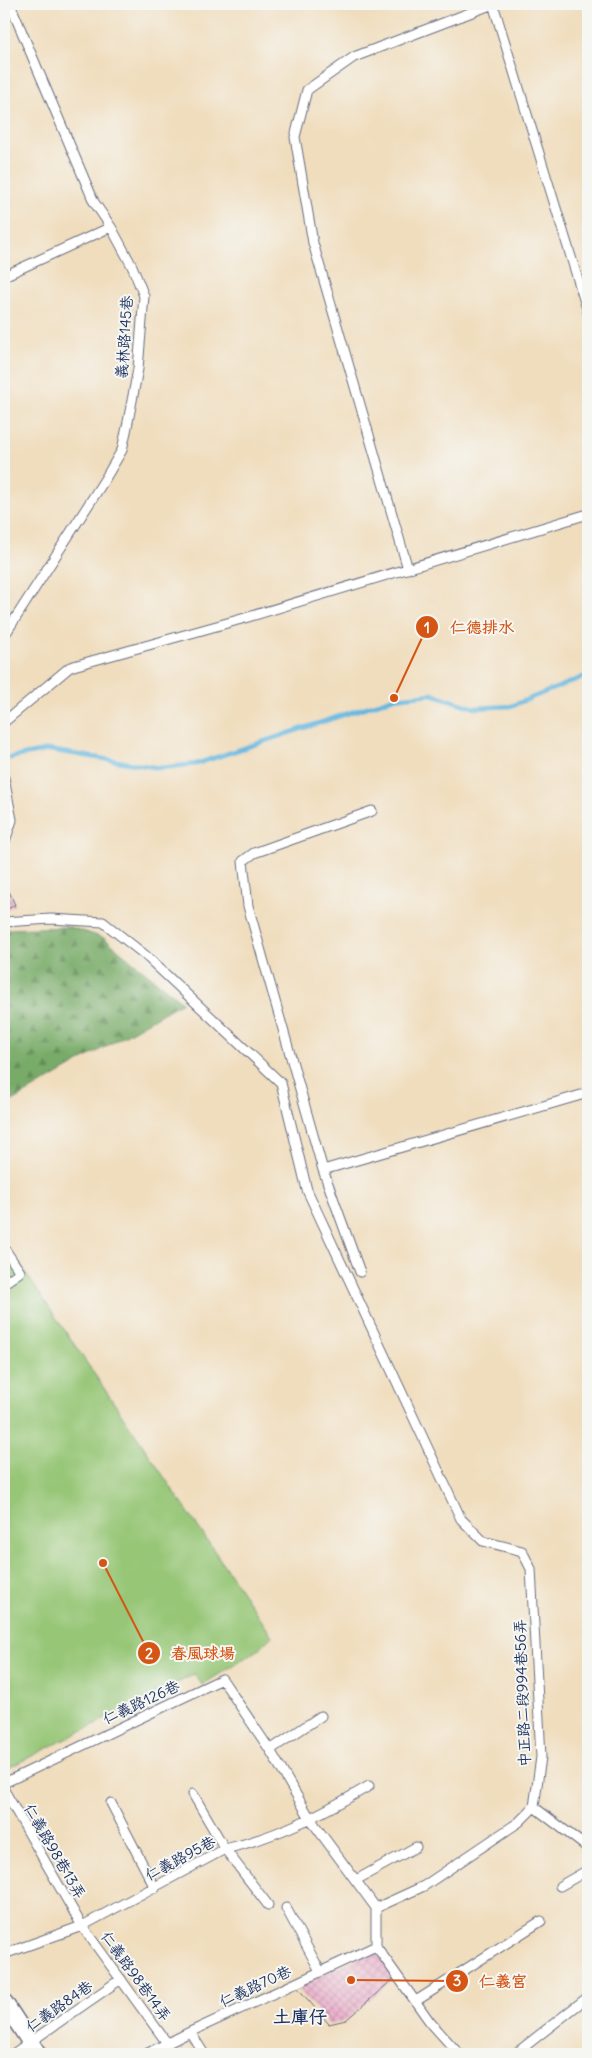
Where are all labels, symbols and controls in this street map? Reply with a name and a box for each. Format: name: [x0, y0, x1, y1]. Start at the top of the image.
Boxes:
street label: 義林路145巷: [112, 295, 136, 379]
callout: 仁德排水: [415, 612, 524, 643]
text: 仁德排水: [450, 617, 515, 637]
text: 1: [424, 618, 430, 637]
street label: 中正路二段994巷56弄: [510, 1619, 534, 1767]
callout: 春風球場: [136, 1638, 245, 1669]
text: 春風球場: [171, 1643, 235, 1663]
text: 2: [145, 1644, 153, 1663]
street label: 仁義路126巷: [99, 1676, 183, 1728]
street label: 仁義路98巷13弄: [20, 1800, 90, 1902]
street label: 仁義路95巷: [141, 1831, 219, 1885]
street label: 仁義路98巷14弄: [97, 1927, 175, 2025]
street label: 仁義路70巷: [216, 1961, 294, 2011]
callout: 仁義宮: [444, 1966, 537, 1997]
text: 3: [453, 1971, 461, 1990]
text: 仁義宮: [479, 1971, 527, 1991]
street label: 仁義路84巷: [22, 1976, 96, 2036]
district label: 土庫仔: [273, 2005, 327, 2028]

